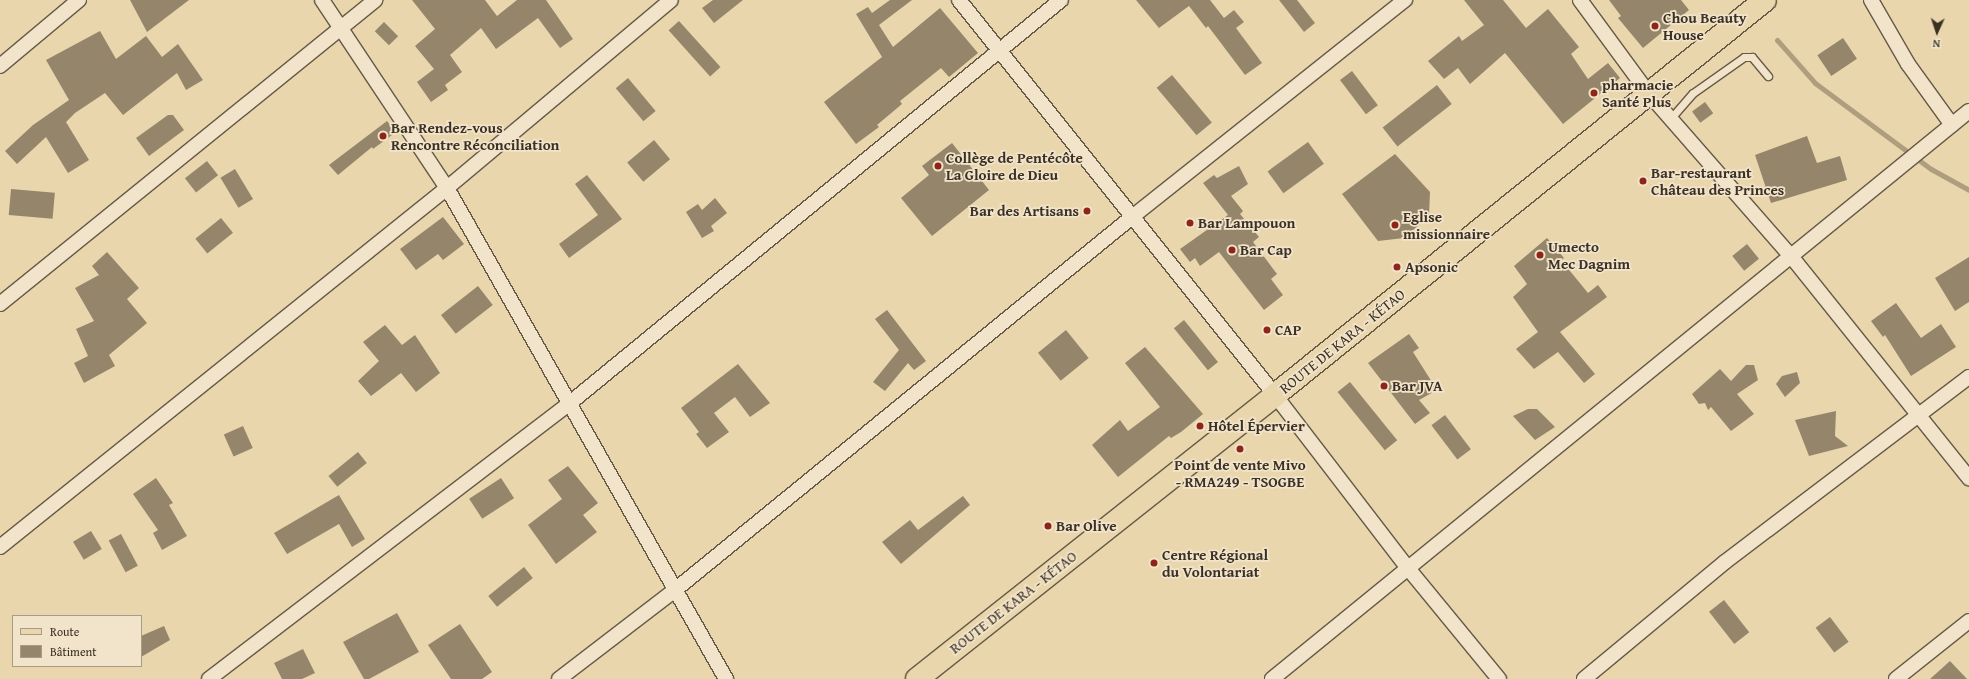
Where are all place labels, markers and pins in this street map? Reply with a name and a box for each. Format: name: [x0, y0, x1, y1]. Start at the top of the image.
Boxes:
place label: Chou Beauty House: [1663, 8, 1747, 43]
marker: Chou Beauty House: [1650, 21, 1660, 31]
place label: pharmacie Santé Plus: [1602, 75, 1673, 110]
marker: pharmacie Santé Plus: [1589, 88, 1599, 98]
place label: Bar Rendez-vous Rencontre Réconciliation: [391, 118, 559, 153]
marker: Bar Rendez-vous Rencontre Réconciliation: [378, 131, 388, 141]
place label: Collège de Pentécôte La Gloire de Dieu: [946, 148, 1083, 183]
marker: Collège de Pentécôte La Gloire de Dieu: [933, 161, 943, 171]
place label: Bar-restaurant Château des Princes: [1651, 163, 1784, 198]
marker: Bar-restaurant Château des Princes: [1638, 176, 1648, 186]
place label: Bar des Artisans: [970, 202, 1079, 220]
marker: Bar des Artisans: [1082, 206, 1092, 216]
place label: Eglise missionnaire: [1403, 207, 1490, 242]
place label: Bar Lampouon: [1198, 214, 1295, 232]
marker: Bar Lampouon: [1185, 218, 1195, 228]
marker: Eglise missionnaire: [1390, 220, 1400, 230]
place label: Umecto Mec Dagnim: [1548, 237, 1630, 272]
place label: Bar Cap: [1240, 241, 1292, 259]
marker: Bar Cap: [1227, 245, 1237, 255]
marker: Umecto Mec Dagnim: [1535, 250, 1545, 260]
place label: Apsonic: [1405, 258, 1458, 276]
marker: Apsonic: [1392, 262, 1402, 272]
place label: CAP: [1275, 321, 1301, 339]
marker: CAP: [1262, 325, 1272, 335]
place label: Bar JVA: [1392, 377, 1442, 395]
marker: Bar JVA: [1379, 381, 1389, 391]
place label: Hôtel Épervier: [1208, 417, 1305, 435]
marker: Hôtel Épervier: [1195, 421, 1205, 431]
marker: Point de vente Mivo - RMA249 - TSOGBE: [1235, 444, 1245, 454]
place label: Point de vente Mivo - RMA249 - TSOGBE: [1174, 455, 1306, 490]
place label: Bar Olive: [1056, 517, 1117, 535]
marker: Bar Olive: [1043, 521, 1053, 531]
place label: Centre Régional du Volontariat: [1162, 545, 1268, 580]
marker: Centre Régional du Volontariat: [1149, 558, 1159, 568]

